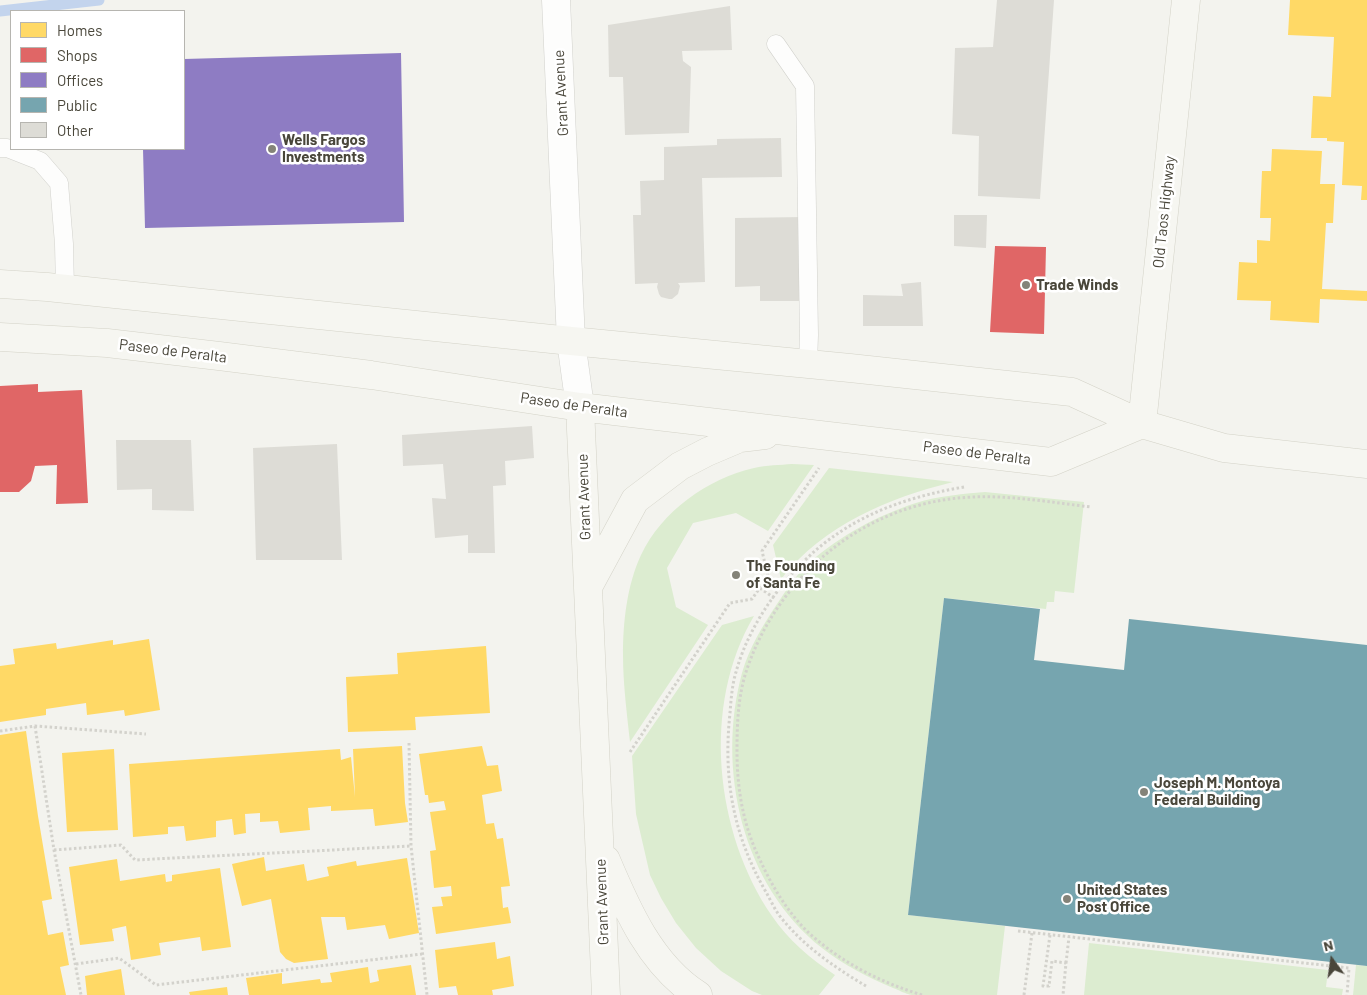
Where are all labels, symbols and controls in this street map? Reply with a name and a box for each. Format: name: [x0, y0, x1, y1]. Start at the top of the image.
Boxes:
legend: [10, 10, 185, 150]
text: Homes: [57, 21, 102, 39]
text: Shops: [57, 46, 97, 64]
street label: Grant Avenue: [550, 49, 572, 137]
text: Offices: [57, 71, 103, 89]
text: Public: [57, 96, 97, 114]
text: Other: [57, 121, 93, 139]
place label: Wells Fargos Investments: [282, 131, 365, 166]
marker: Wells Fargos Investments: [266, 143, 278, 155]
street label: Old Taos Highway: [1149, 155, 1179, 269]
place label: Trade Winds: [1036, 276, 1118, 294]
marker: Trade Winds: [1020, 279, 1032, 291]
street label: Paseo de Peralta: [118, 335, 228, 367]
street label: Paseo de Peralta: [519, 389, 629, 421]
street label: Paseo de Peralta: [922, 437, 1032, 469]
street label: Grant Avenue: [573, 453, 595, 541]
place label: The Founding of Santa Fe: [746, 557, 835, 592]
marker: The Founding of Santa Fe: [730, 569, 742, 581]
place label: Joseph M. Montoya Federal Building: [1154, 774, 1280, 809]
marker: Joseph M. Montoya Federal Building: [1138, 786, 1150, 798]
street label: Grant Avenue: [591, 858, 613, 946]
place label: United States Post Office: [1077, 881, 1167, 916]
marker: United States Post Office: [1061, 893, 1073, 905]
north arrow: [1307, 935, 1357, 985]
text: N: [1322, 936, 1335, 954]

